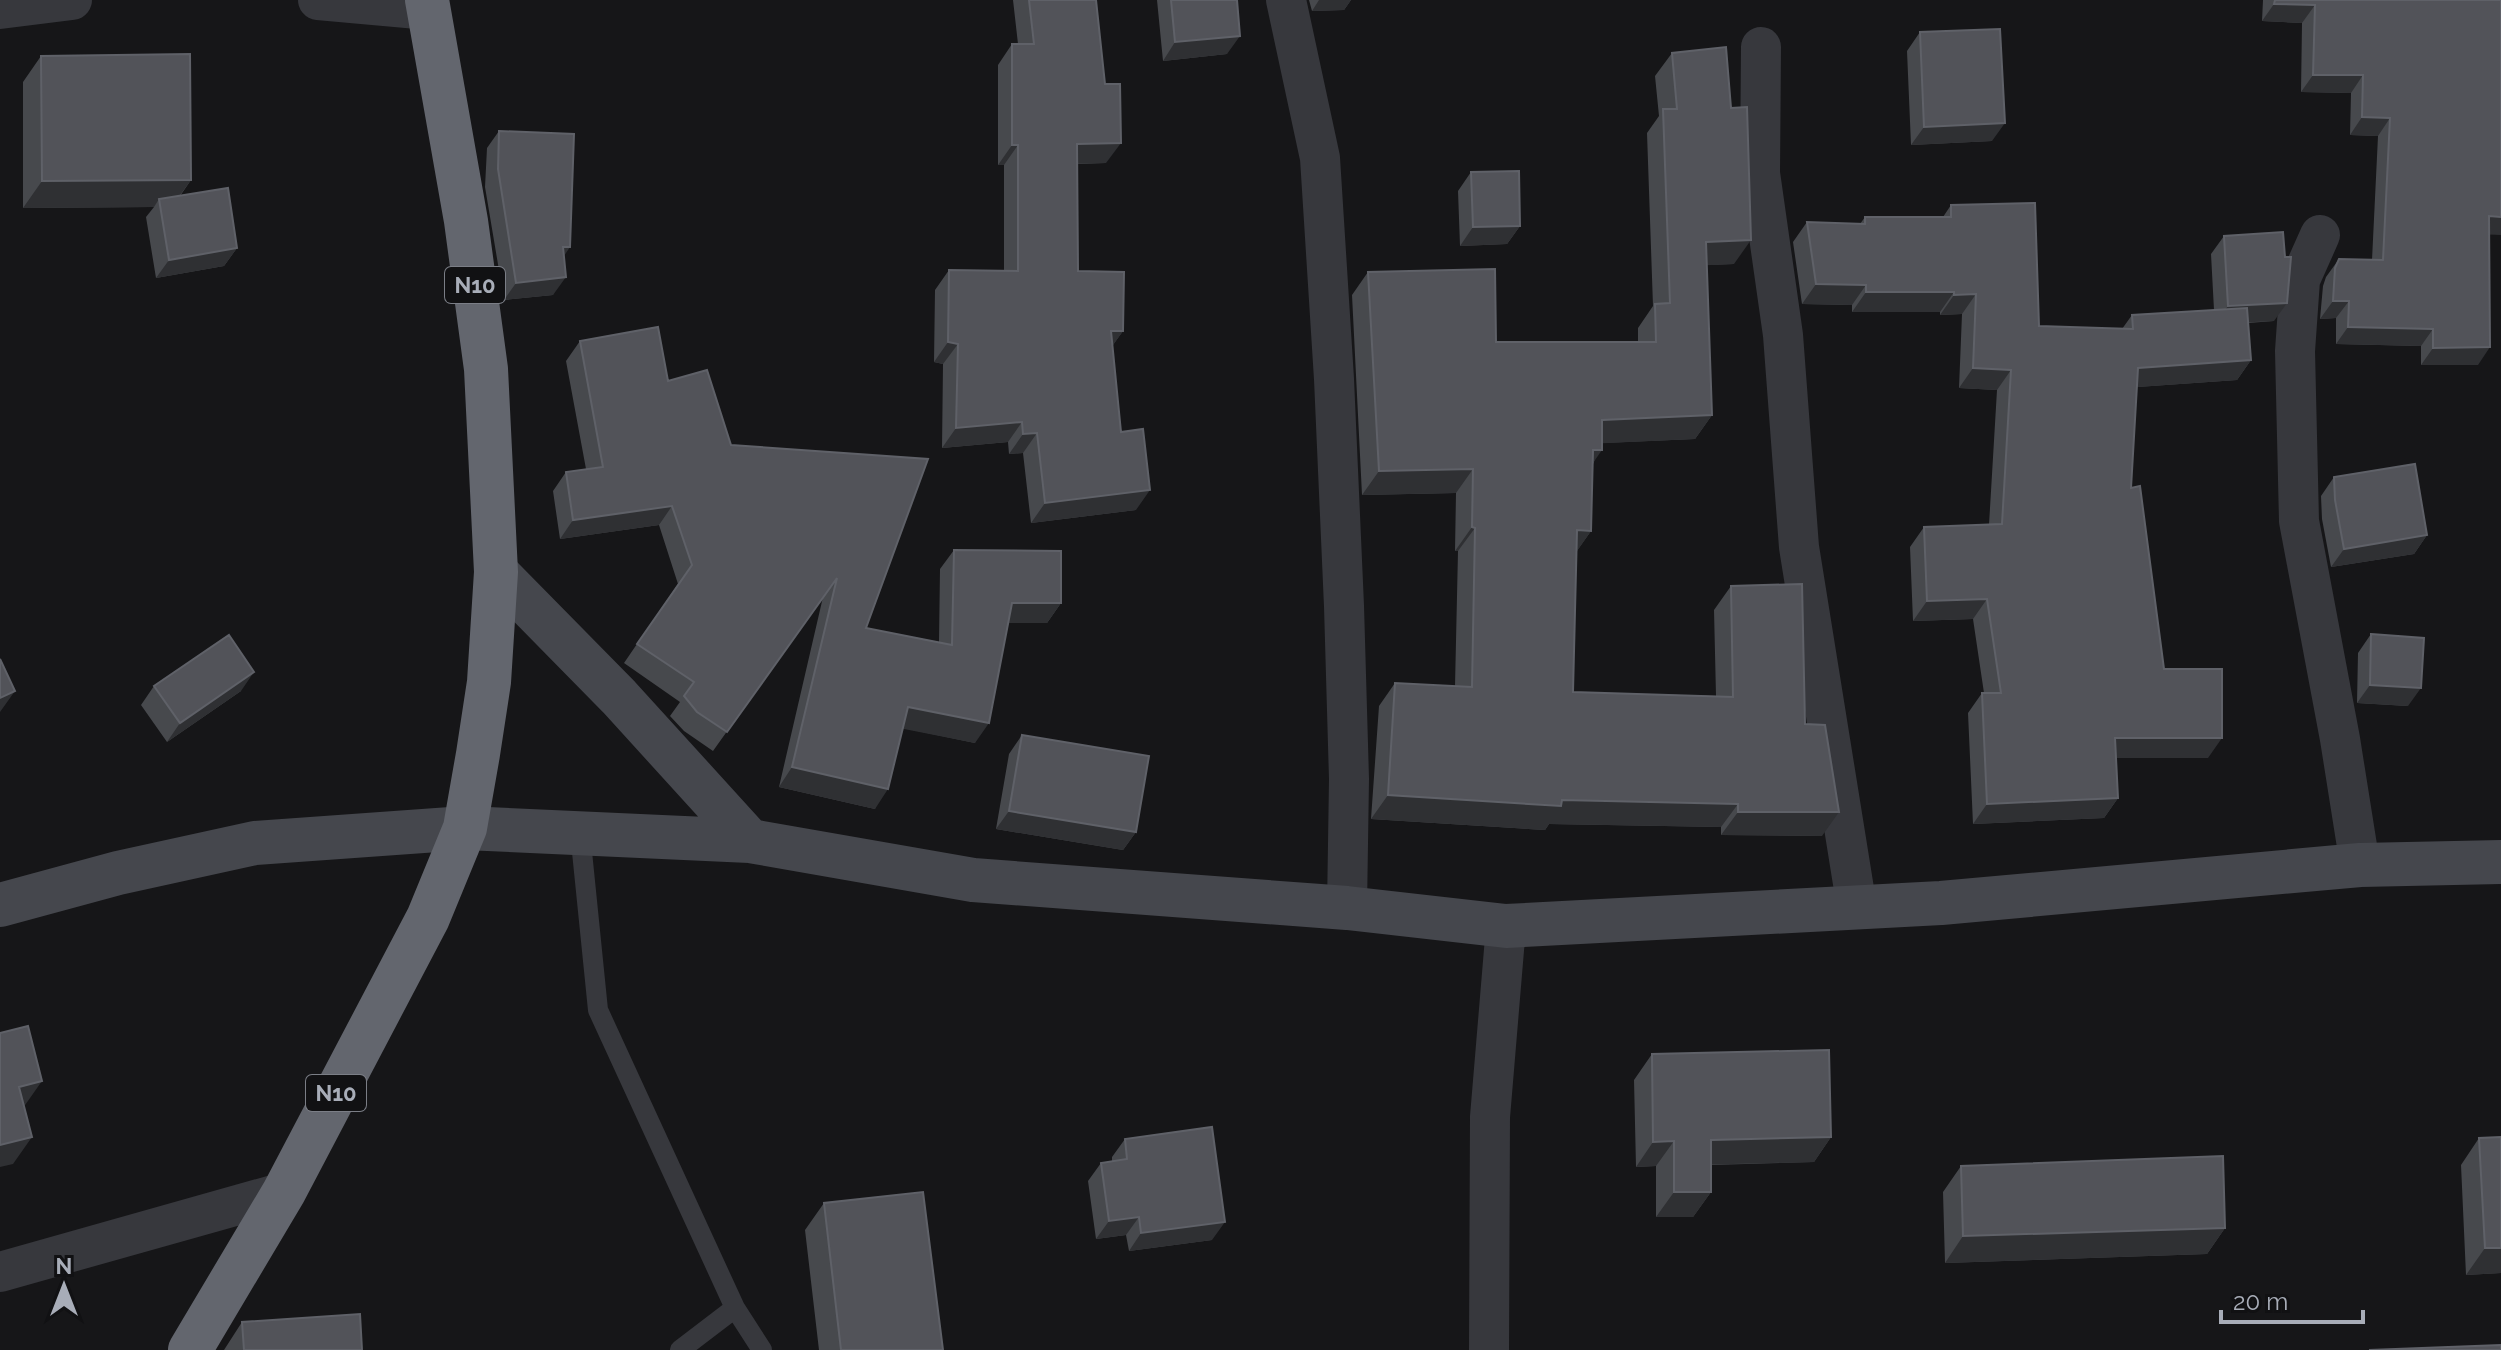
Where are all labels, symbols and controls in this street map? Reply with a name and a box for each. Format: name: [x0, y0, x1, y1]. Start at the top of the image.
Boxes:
road number: N10: [445, 267, 505, 303]
road number: N10: [306, 1075, 366, 1111]
north arrow: [24, 1246, 104, 1326]
text: N: [56, 1253, 72, 1279]
scale bar: [2221, 1274, 2363, 1324]
text: 20 m: [2233, 1287, 2288, 1316]

